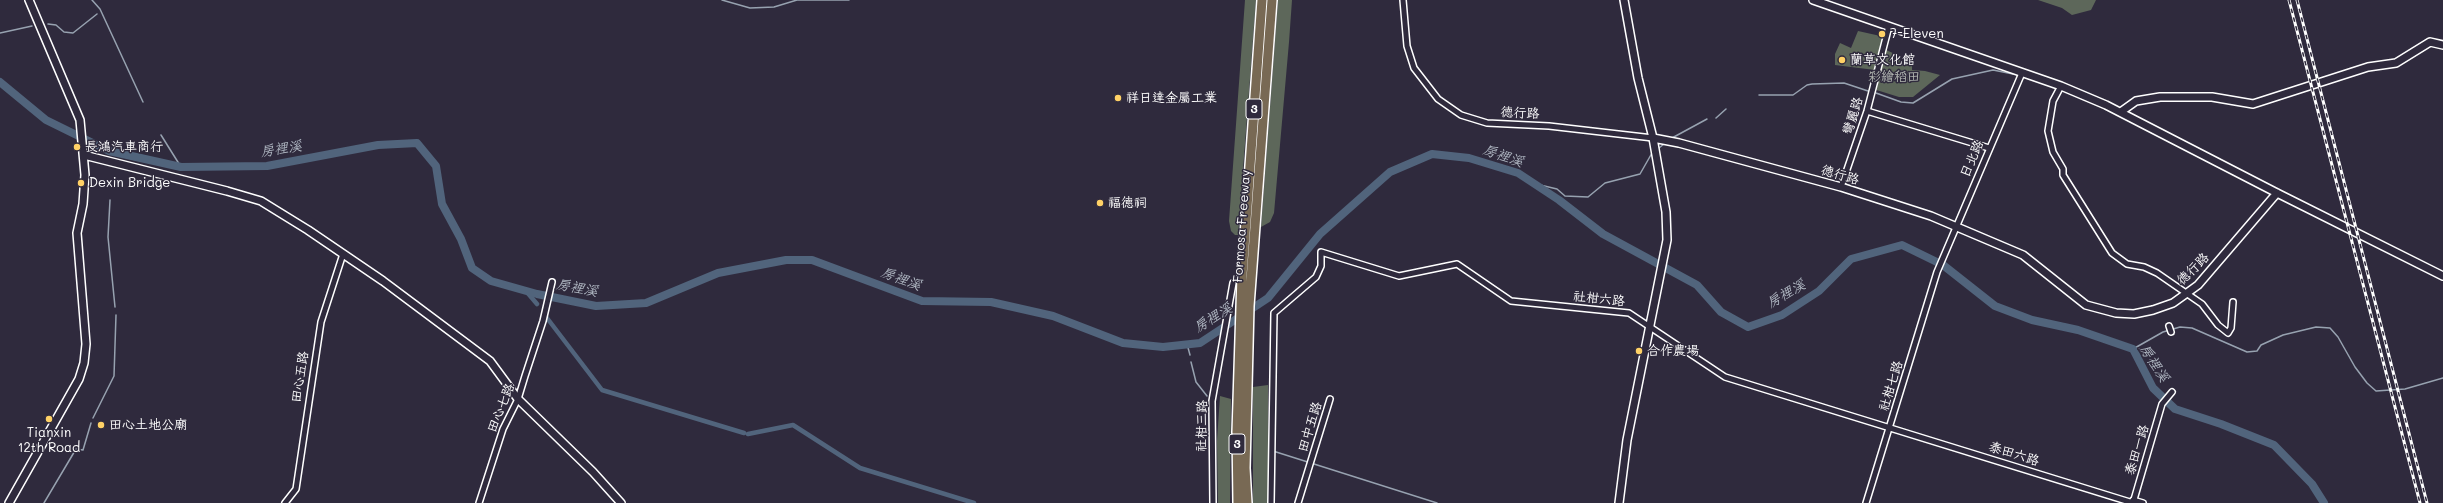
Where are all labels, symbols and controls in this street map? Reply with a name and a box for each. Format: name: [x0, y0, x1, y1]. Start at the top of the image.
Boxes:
place label: 7-Eleven: [1890, 26, 1944, 42]
marker: 7-Eleven: [1877, 29, 1887, 39]
place label: 蘭草文化館: [1850, 52, 1915, 68]
marker: 蘭草文化館: [1837, 55, 1847, 65]
park label: 彩繪稻田: [1868, 69, 1920, 85]
place label: 祥日達金屬工業: [1126, 90, 1217, 106]
marker: 祥日達金屬工業: [1113, 93, 1123, 103]
street label: 彎麗路: [1840, 95, 1866, 137]
road number: 3: [1246, 99, 1262, 119]
street label: 德行路: [1500, 104, 1540, 122]
water label: 房裡溪: [259, 137, 303, 161]
street label: 日北路: [1957, 138, 1987, 180]
place label: 長鴻汽車商行: [85, 139, 163, 155]
water label: 房裡溪: [1480, 141, 1526, 171]
marker: 長鴻汽車商行: [72, 142, 82, 152]
street label: 德行路: [1819, 162, 1861, 188]
street label: Formosa Freeway: [1230, 169, 1254, 283]
place label: Dexin Bridge: [89, 175, 170, 191]
marker: Dexin Bridge: [76, 178, 86, 188]
place label: 福德祠: [1108, 195, 1147, 211]
marker: 福德祠: [1095, 198, 1105, 208]
street label: 德行路: [2174, 250, 2212, 288]
water label: 房裡溪: [878, 264, 924, 294]
water label: 房裡溪: [555, 276, 599, 300]
water label: 房裡溪: [1764, 276, 1808, 312]
street label: 社柑六路: [1572, 289, 1626, 309]
water label: 房裡溪: [1191, 300, 1235, 336]
water label: 房裡溪: [2136, 341, 2172, 385]
place label: 合作農場: [1647, 343, 1699, 359]
marker: 合作農場: [1634, 346, 1644, 356]
street label: 田心五路: [288, 350, 312, 404]
street label: 社柑七路: [1876, 359, 1906, 413]
street label: 田心七路: [484, 381, 518, 435]
street label: 社柑三路: [1194, 400, 1210, 452]
street label: 田中五路: [1295, 400, 1325, 454]
marker: Tianxin 12th Road: [44, 414, 54, 424]
place label: 田心土地公廟: [109, 417, 187, 433]
marker: 田心土地公廟: [96, 420, 106, 430]
street label: 泰田一路: [2122, 423, 2152, 477]
place label: Tianxin 12th Road: [18, 425, 80, 456]
road number: 3: [1229, 434, 1245, 454]
street label: 泰田六路: [1987, 439, 2041, 469]

